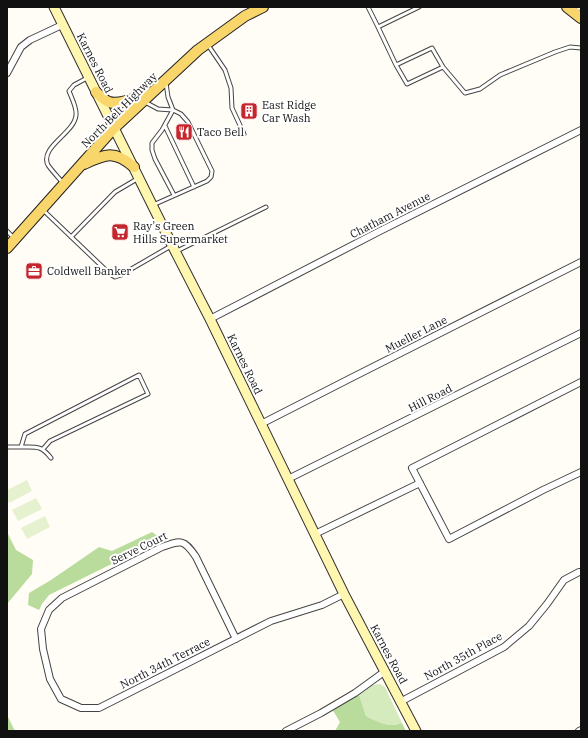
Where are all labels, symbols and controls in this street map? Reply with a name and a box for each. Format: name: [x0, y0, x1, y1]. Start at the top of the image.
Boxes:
street label: Karnes Road: [74, 31, 116, 96]
street label: North Belt Highway: [78, 69, 160, 151]
place label: East Ridge Car Wash: [262, 98, 316, 125]
building icon: East Ridge Car Wash: [239, 101, 259, 121]
restaurant icon: Taco Bell: [174, 122, 194, 142]
place label: Taco Bell: [197, 125, 244, 139]
street label: Chatham Avenue: [347, 189, 433, 241]
place label: Ray's Green Hills Supermarket: [133, 219, 228, 246]
supermarket icon: Ray's Green Hills Supermarket: [110, 222, 130, 242]
office icon: Coldwell Banker: [24, 261, 44, 281]
place label: Coldwell Banker: [47, 264, 131, 278]
street label: Mueller Lane: [383, 312, 449, 356]
street label: Karnes Road: [224, 331, 266, 397]
street label: Hill Road: [406, 381, 455, 415]
street label: Serve Court: [109, 528, 169, 568]
street label: Karnes Road: [367, 622, 411, 687]
street label: North 35th Place: [421, 629, 505, 683]
street label: North 34th Terrace: [118, 634, 212, 692]

